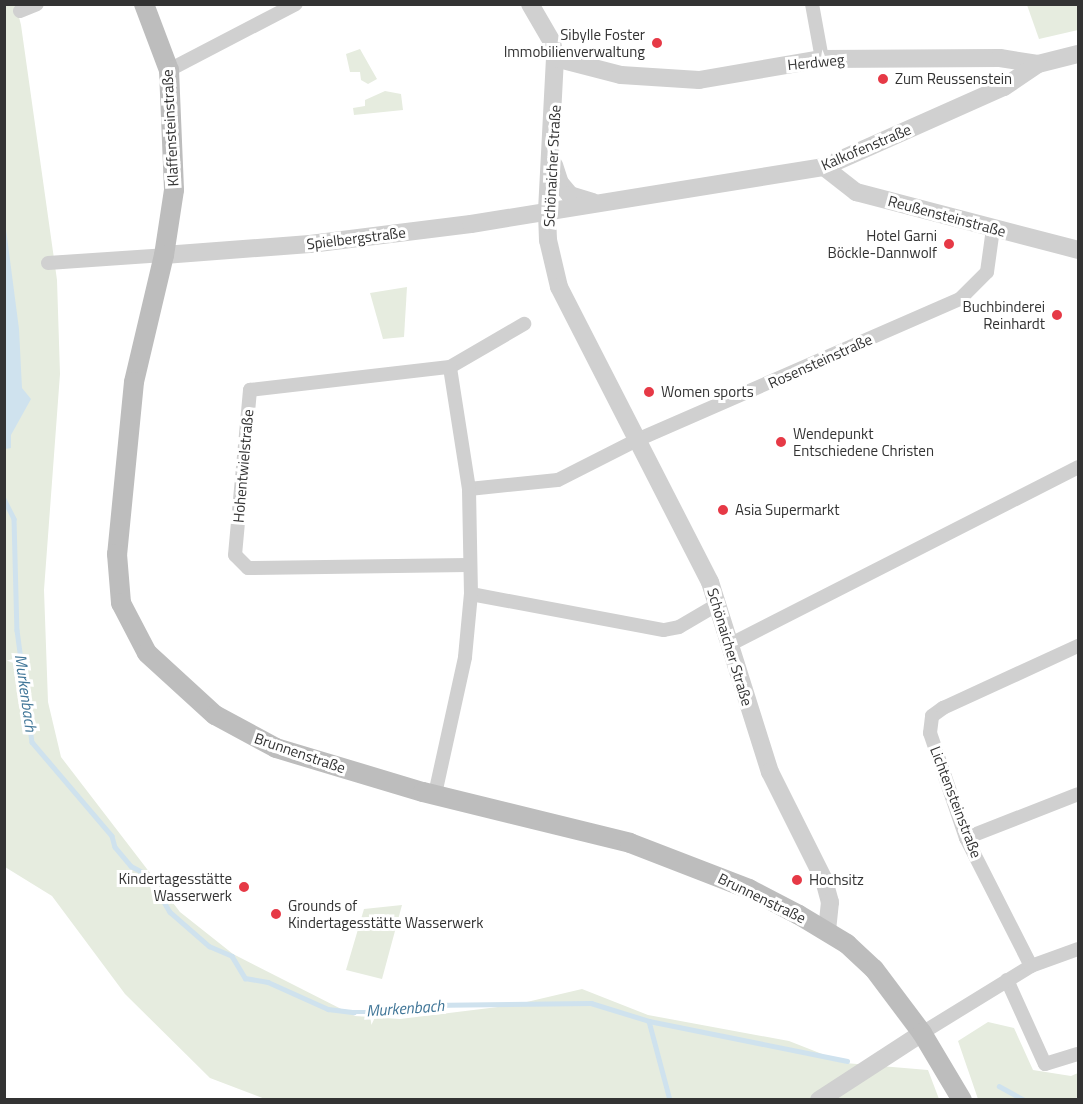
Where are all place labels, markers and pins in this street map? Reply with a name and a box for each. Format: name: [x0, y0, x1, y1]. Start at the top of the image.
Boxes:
place label: Sibylle Foster Immobilienverwaltung: [504, 25, 645, 60]
marker: Sibylle Foster Immobilienverwaltung: [650, 36, 664, 50]
place label: Zum Reussenstein: [895, 70, 1012, 88]
marker: Zum Reussenstein: [876, 72, 890, 86]
place label: Hotel Garni Böckle-Dannwolf: [828, 226, 937, 261]
marker: Hotel Garni Böckle-Dannwolf: [942, 237, 956, 251]
place label: Buchbinderei Reinhardt: [963, 297, 1045, 332]
marker: Buchbinderei Reinhardt: [1050, 308, 1064, 322]
place label: Women sports: [661, 383, 754, 401]
marker: Women sports: [642, 385, 656, 399]
place label: Wendepunkt Entschiedene Christen: [793, 424, 934, 459]
marker: Wendepunkt Entschiedene Christen: [774, 435, 788, 449]
place label: Asia Supermarkt: [735, 501, 839, 519]
marker: Asia Supermarkt: [716, 503, 730, 517]
place label: Kindertagesstätte Wasserwerk: [119, 869, 232, 904]
place label: Hochsitz: [809, 871, 864, 889]
marker: Hochsitz: [790, 873, 804, 887]
marker: Kindertagesstätte Wasserwerk: [237, 880, 251, 894]
place label: Grounds of Kindertagesstätte Wasserwerk: [288, 896, 483, 931]
marker: Grounds of Kindertagesstätte Wasserwerk: [269, 907, 283, 921]

